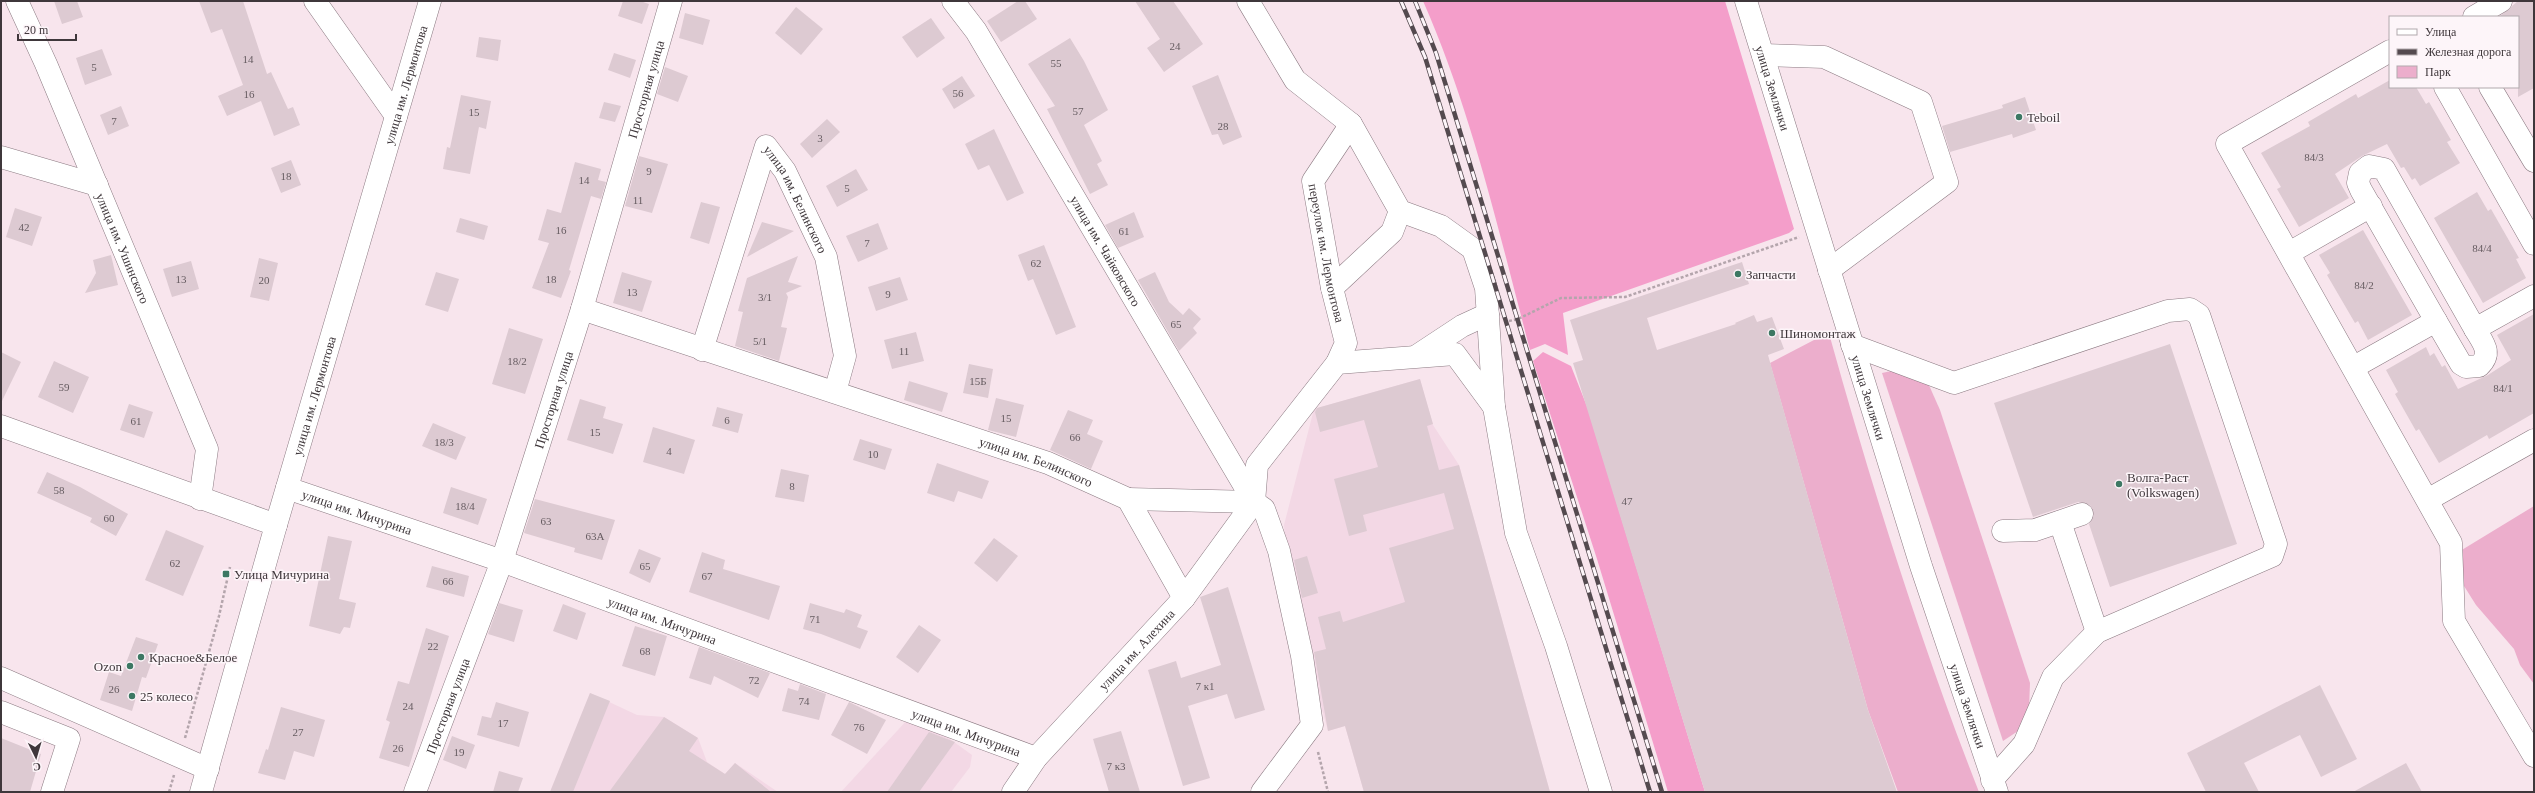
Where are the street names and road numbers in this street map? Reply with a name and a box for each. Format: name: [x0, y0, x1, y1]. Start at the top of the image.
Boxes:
street label: улица им. Лермонтова: [381, 23, 430, 146]
street label: Просторная улица: [624, 38, 667, 140]
street label: улица Землячки: [1753, 44, 1793, 132]
street label: улица им. Белинского: [761, 142, 830, 255]
street label: переулок им. Лермонтова: [1306, 182, 1348, 324]
street label: улица им. Ушинского: [93, 191, 153, 306]
street label: улица им. Чайковского: [1067, 193, 1144, 309]
street label: улица им. Лермонтова: [289, 334, 339, 457]
street label: Просторная улица: [531, 349, 576, 450]
street label: улица Землячки: [1849, 353, 1889, 442]
street label: улица им. Белинского: [977, 433, 1095, 490]
street label: улица им. Мичурина: [300, 486, 414, 537]
street label: улица им. Мичурина: [606, 593, 719, 647]
street label: улица им. Алехина: [1095, 606, 1178, 693]
street label: Просторная улица: [423, 656, 472, 756]
street label: улица Землячки: [1947, 662, 1989, 750]
street label: улица им. Мичурина: [910, 705, 1023, 759]

